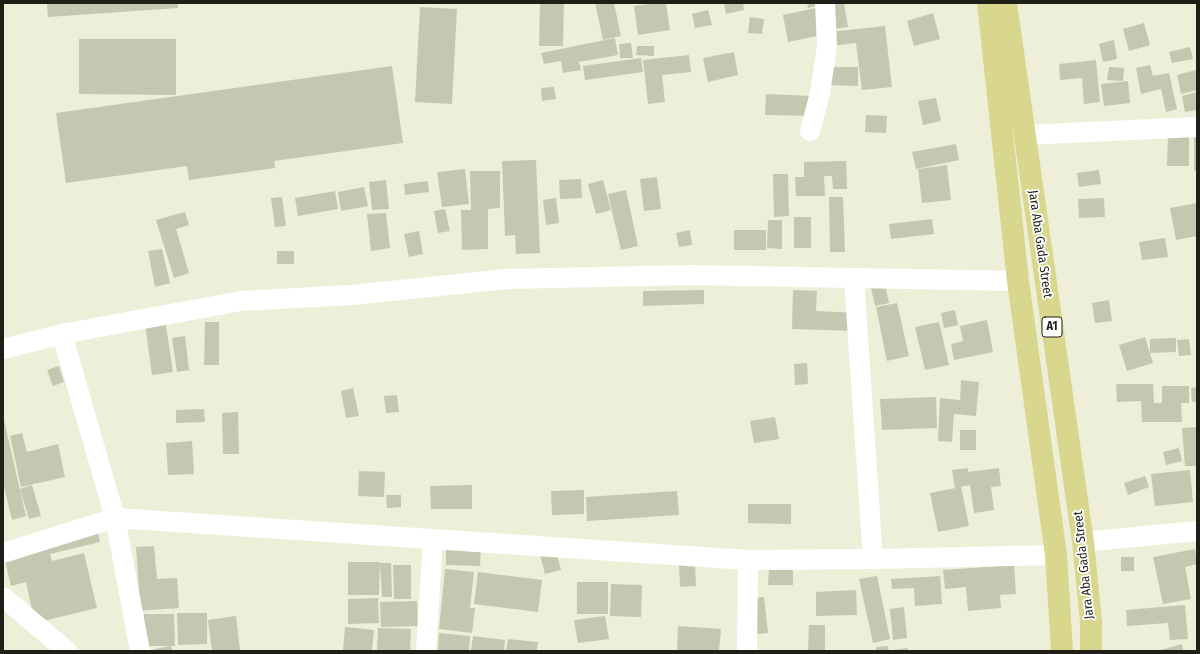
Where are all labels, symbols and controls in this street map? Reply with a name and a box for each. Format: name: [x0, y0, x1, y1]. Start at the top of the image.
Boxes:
street label: Jara Aba Gada Street: [1025, 189, 1055, 299]
road number: A1: [1042, 317, 1062, 337]
street label: Jara Aba Gada Street: [1071, 510, 1097, 620]

